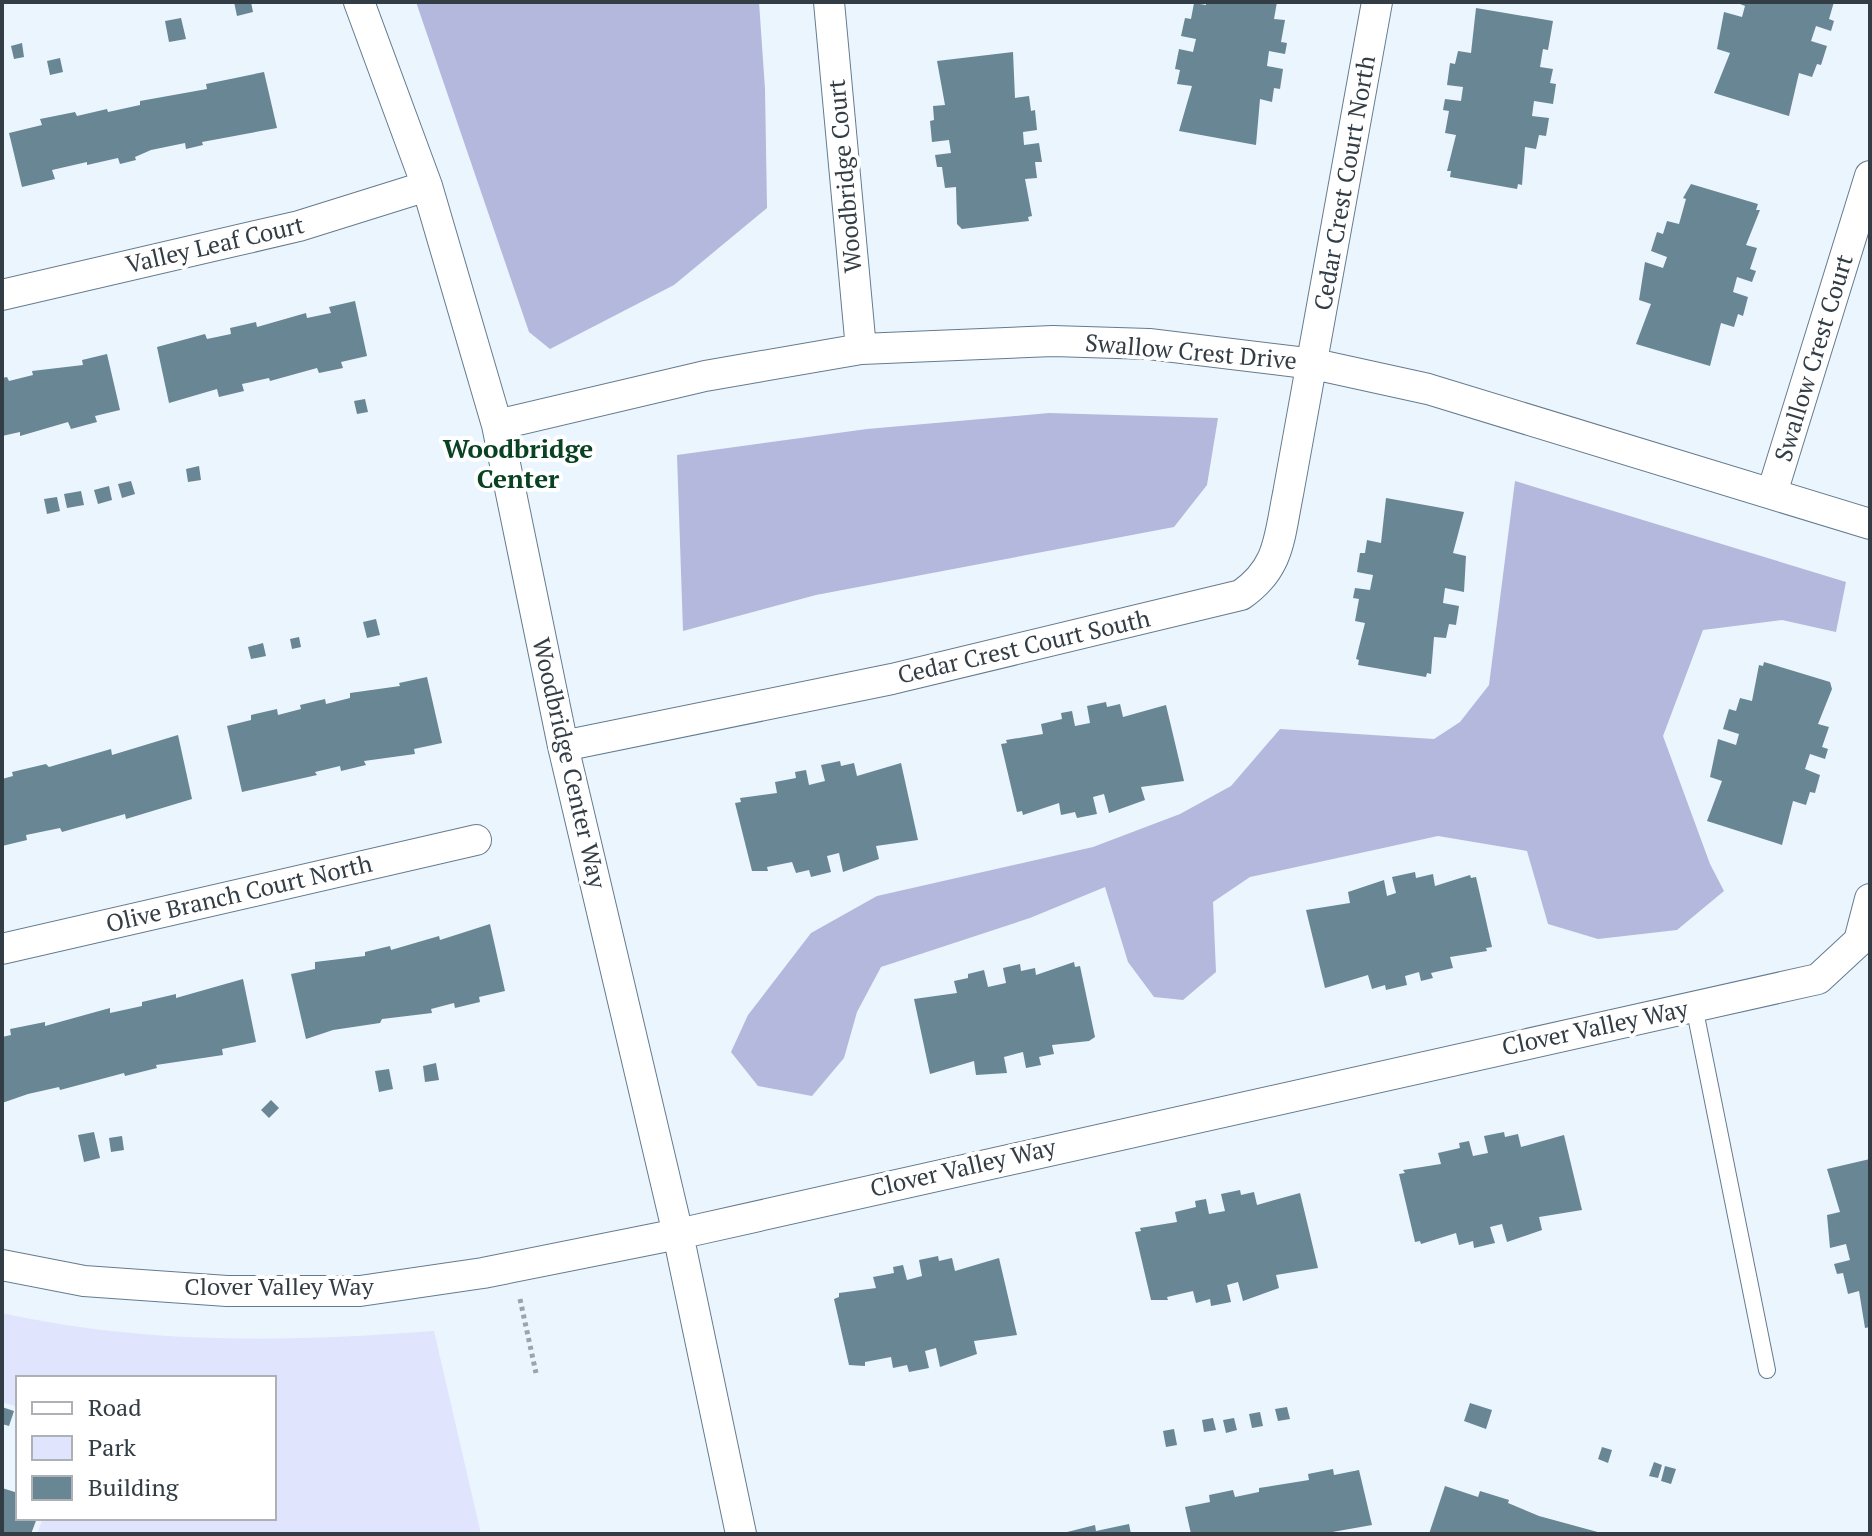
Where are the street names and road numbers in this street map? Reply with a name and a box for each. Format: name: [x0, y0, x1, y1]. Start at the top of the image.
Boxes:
street label: Cedar Crest Court North: [1306, 53, 1382, 313]
street label: Woodbridge Court: [820, 78, 868, 274]
street label: Valley Leaf Court: [122, 208, 307, 280]
street label: Swallow Crest Court: [1766, 250, 1860, 465]
street label: Swallow Crest Drive: [1084, 326, 1298, 376]
street label: Cedar Crest Court South: [894, 601, 1153, 691]
street label: Woodbridge Center Way: [526, 634, 615, 892]
street label: Olive Branch Court North: [103, 847, 375, 939]
street label: Clover Valley Way: [1499, 992, 1692, 1062]
street label: Clover Valley Way: [867, 1130, 1060, 1204]
street label: Clover Valley Way: [184, 1270, 375, 1302]

